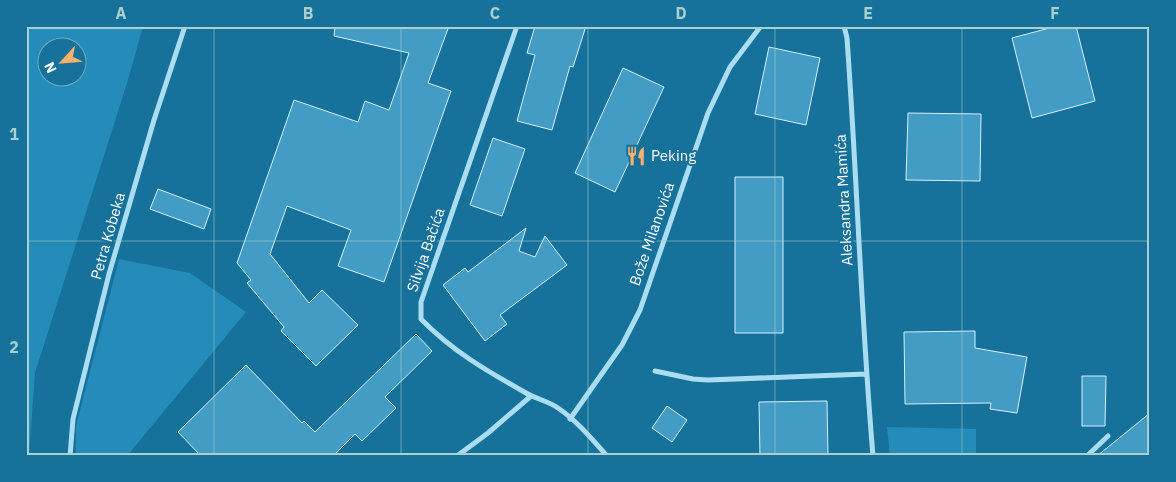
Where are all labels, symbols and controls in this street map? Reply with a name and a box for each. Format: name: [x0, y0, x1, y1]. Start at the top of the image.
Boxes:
text: A: [116, 3, 127, 23]
text: B: [303, 3, 314, 23]
text: C: [490, 3, 500, 23]
text: D: [675, 3, 687, 23]
text: E: [863, 3, 873, 23]
text: F: [1050, 3, 1060, 23]
north arrow: [38, 38, 88, 88]
text: N: [40, 59, 61, 76]
text: 1: [9, 124, 19, 144]
street label: Aleksandra Mamića: [831, 134, 856, 266]
restaurant icon: Peking: [625, 145, 647, 167]
place label: Peking: [651, 146, 696, 165]
street label: Bože Milanovića: [625, 180, 678, 288]
street label: Petra Kobeka: [86, 190, 129, 282]
street label: Silvija Bačića: [402, 205, 449, 294]
text: 2: [9, 337, 19, 357]

